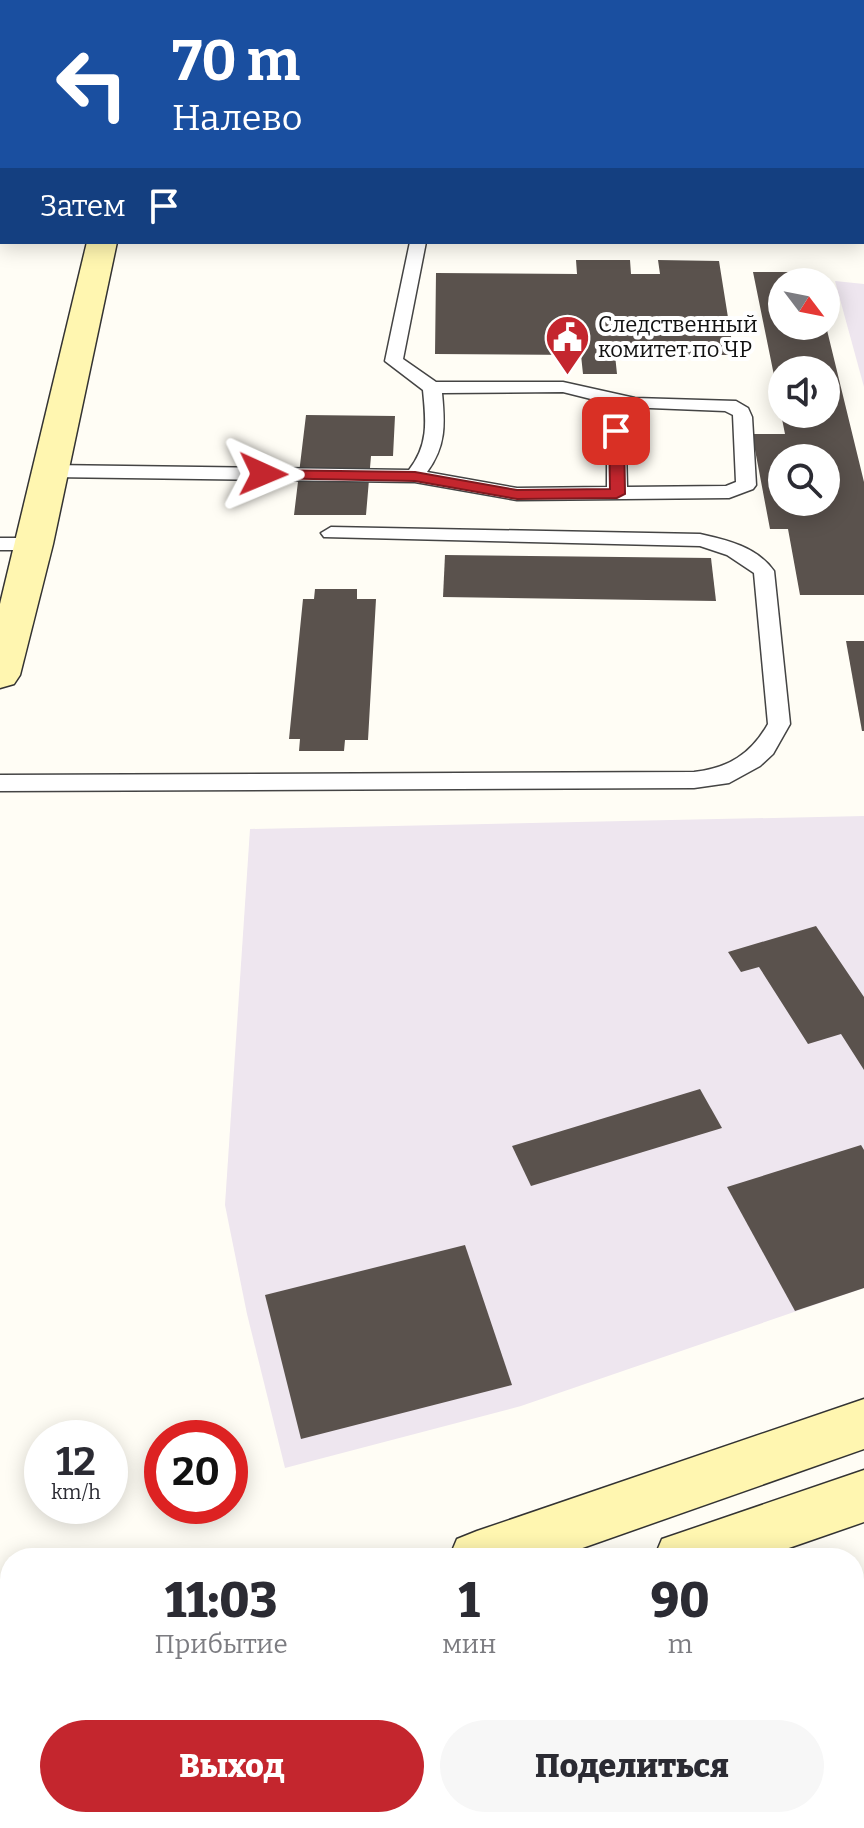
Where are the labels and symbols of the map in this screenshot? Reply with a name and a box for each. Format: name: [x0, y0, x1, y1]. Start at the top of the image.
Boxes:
north arrow: [768, 268, 840, 340]
place label: Следственный комитет по ЧР: [598, 311, 758, 363]
public building icon: Следственный комитет по ЧР: [543, 313, 591, 376]
pin: [582, 397, 650, 465]
position arrow: [221, 432, 305, 516]
speed limit sign: 20: [144, 1420, 248, 1524]

